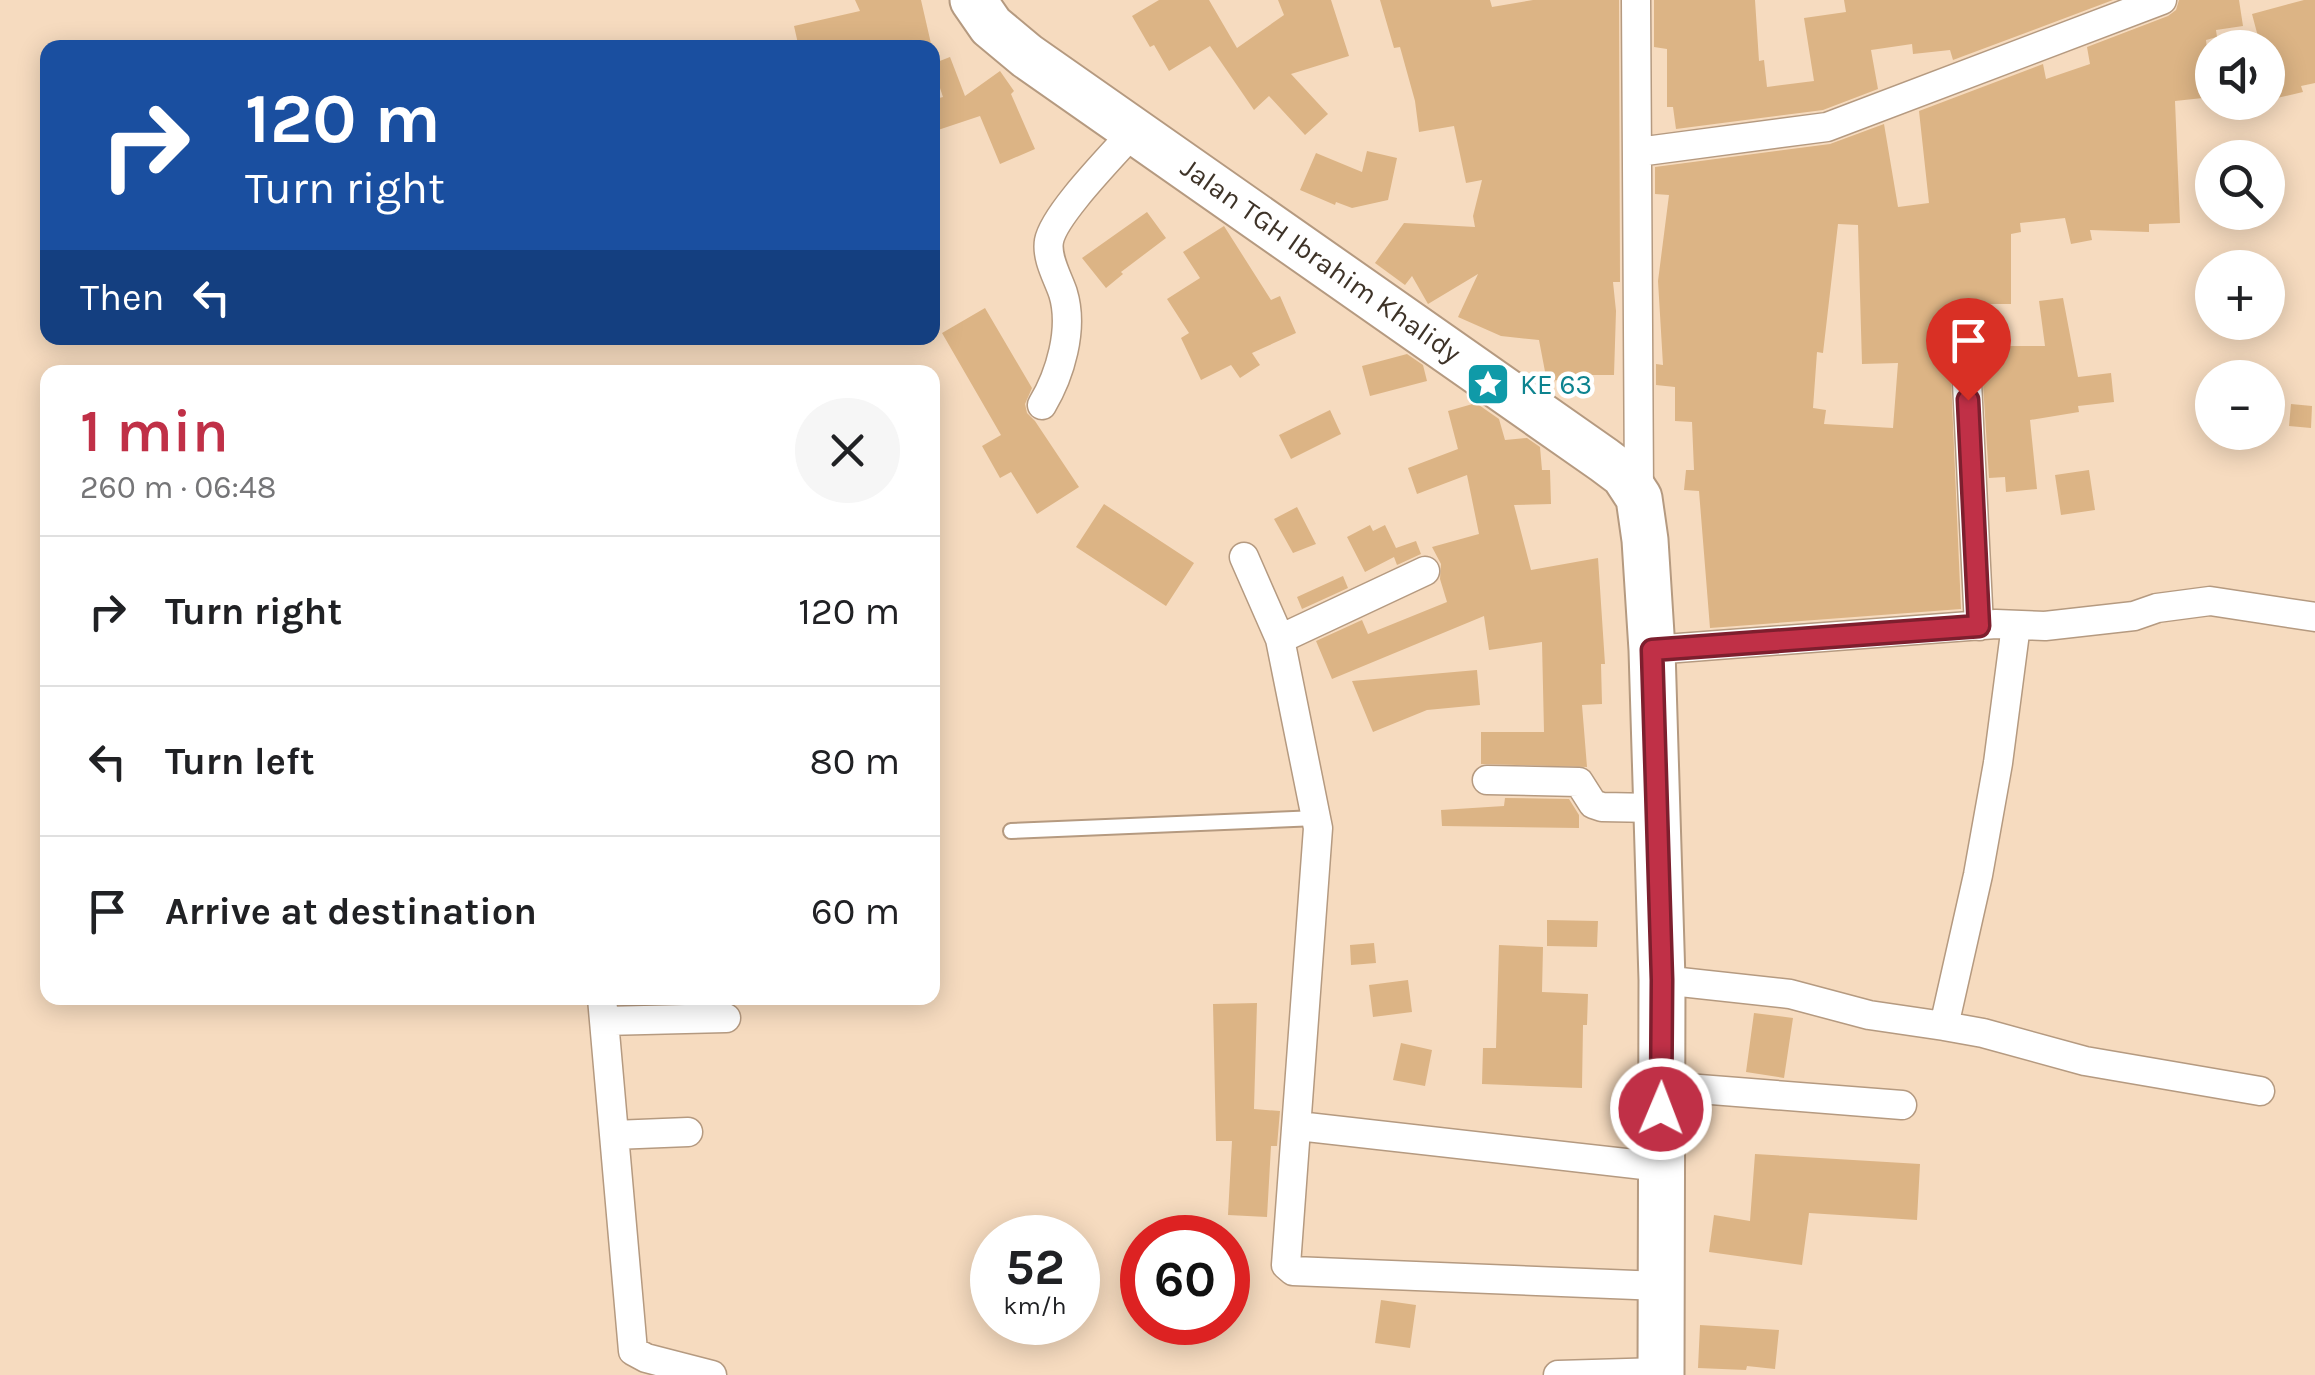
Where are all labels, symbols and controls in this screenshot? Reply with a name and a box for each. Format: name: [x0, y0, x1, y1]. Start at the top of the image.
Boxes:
map controls: [2195, 30, 2285, 450]
button: sound: [2195, 30, 2285, 120]
text: 120 m: [245, 78, 441, 160]
icon: right: [80, 80, 210, 210]
button: search: [2195, 140, 2285, 230]
street label: Jalan TGH Ibrahim Khalidy: [1175, 151, 1467, 369]
text: Turn right: [245, 162, 445, 214]
button: +: [2195, 250, 2285, 340]
icon: left: [184, 270, 239, 325]
text: Then: [80, 275, 164, 320]
pin: [1926, 298, 2011, 401]
icon: arrive: [1941, 313, 1996, 368]
button: −: [2195, 360, 2285, 450]
place icon: KE 63: [1465, 361, 1511, 407]
place label: KE 63: [1520, 368, 1592, 401]
text: 1 min: [80, 396, 229, 466]
button: close: [795, 398, 900, 503]
text: 260 m · 06:48: [80, 469, 277, 506]
icon: right: [80, 584, 135, 639]
text: Turn right: [165, 589, 342, 634]
text: 120 m: [798, 589, 900, 634]
icon: left: [80, 734, 135, 789]
text: Turn left: [165, 739, 315, 784]
text: 80 m: [810, 739, 900, 784]
icon: arrive: [80, 884, 135, 939]
text: Arrive at destination: [165, 889, 537, 934]
text: 60 m: [811, 889, 900, 934]
position arrow: [1609, 1057, 1713, 1161]
speed limit sign: 60: [1120, 1215, 1250, 1345]
text: 52: [1005, 1238, 1065, 1297]
text: km/h: [1003, 1291, 1067, 1320]

